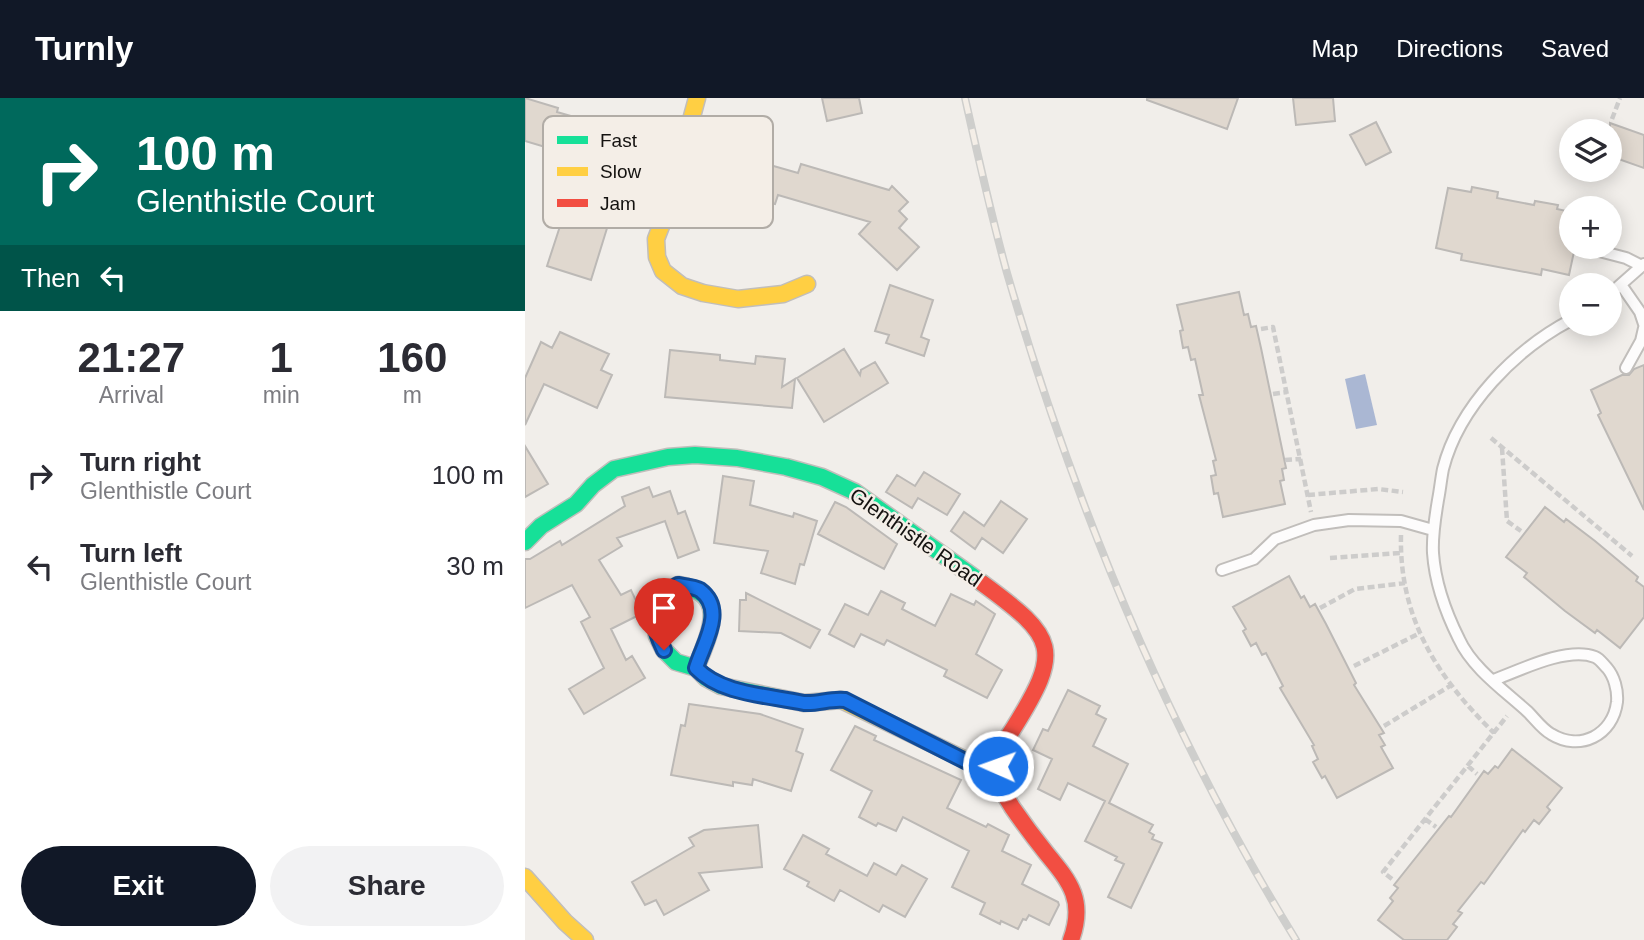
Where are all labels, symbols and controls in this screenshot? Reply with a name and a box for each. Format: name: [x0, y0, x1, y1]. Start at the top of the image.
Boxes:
text: Turnly: [35, 30, 133, 67]
text: Map: [1312, 35, 1358, 62]
text: Directions: [1396, 35, 1503, 62]
text: Saved: [1541, 35, 1609, 62]
legend: [543, 116, 773, 228]
map controls: [1559, 119, 1622, 336]
button: layers: [1559, 119, 1622, 182]
icon: right: [21, 126, 112, 217]
text: 100 m: [136, 126, 275, 180]
text: Fast: [600, 130, 638, 151]
text: Slow: [600, 161, 641, 182]
text: Glenthistle Court: [136, 183, 374, 219]
text: Jam: [600, 193, 636, 214]
button: +: [1559, 196, 1622, 259]
icon: left: [94, 259, 132, 297]
text: Then: [21, 263, 80, 293]
button: −: [1559, 273, 1622, 336]
text: 21:27: [78, 334, 185, 381]
text: 1: [269, 334, 293, 381]
text: 160: [377, 334, 447, 381]
text: Arrival: [99, 382, 164, 408]
text: min: [263, 382, 300, 408]
text: m: [403, 382, 422, 408]
text: Turn right: [80, 447, 201, 477]
icon: right: [21, 457, 59, 495]
text: 100 m: [432, 460, 504, 490]
text: Glenthistle Court: [80, 478, 251, 504]
street label: Glenthistle Road: [846, 483, 986, 591]
text: Turn left: [80, 538, 182, 568]
icon: left: [21, 548, 59, 586]
text: 30 m: [446, 551, 504, 581]
text: Glenthistle Court: [80, 569, 251, 595]
pin: [634, 578, 694, 650]
icon: arrive: [645, 589, 683, 627]
position arrow: [961, 729, 1035, 803]
button: Exit: [21, 846, 256, 926]
button: Share: [270, 846, 504, 926]

